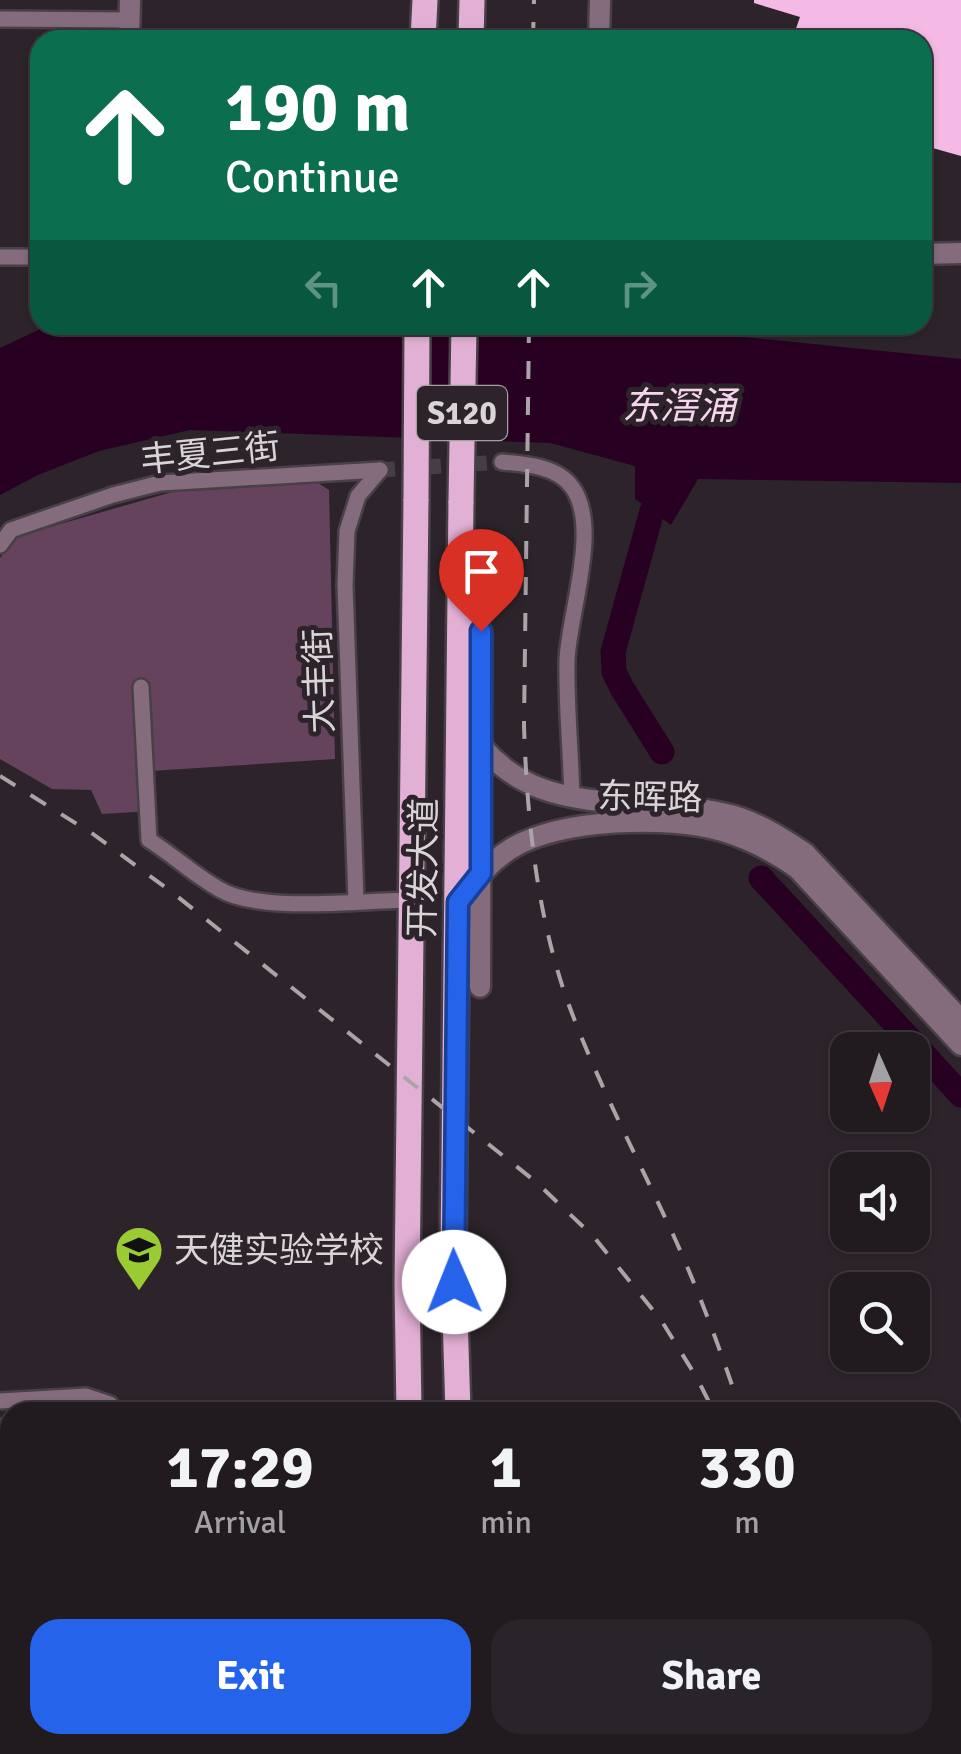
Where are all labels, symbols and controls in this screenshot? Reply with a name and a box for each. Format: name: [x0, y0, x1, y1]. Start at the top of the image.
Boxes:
text: 190 m: [225, 64, 410, 150]
icon: ahead: [60, 70, 190, 200]
text: Continue: [225, 150, 400, 205]
icon: left: [296, 260, 351, 315]
icon: ahead: [401, 260, 456, 315]
icon: ahead: [506, 260, 561, 315]
icon: right: [611, 260, 666, 315]
water label: 东滘涌: [622, 383, 740, 430]
road number: S120: [417, 386, 507, 440]
street label: 丰夏三街: [138, 425, 282, 482]
pin: [439, 529, 524, 632]
icon: arrive: [454, 544, 509, 599]
street label: 大丰街: [296, 628, 343, 734]
street label: 东晖路: [597, 775, 703, 820]
street label: 开发大道: [401, 798, 446, 938]
north arrow: [830, 1032, 930, 1132]
map controls: [830, 1032, 930, 1372]
button: sound: [830, 1152, 930, 1252]
school or university icon: 天健实验学校: [113, 1224, 165, 1292]
place label: 天健实验学校: [174, 1229, 384, 1272]
position arrow: [402, 1230, 506, 1334]
button: search: [830, 1272, 930, 1372]
text: 17:29: [166, 1431, 314, 1505]
text: 1: [490, 1431, 522, 1505]
text: 330: [698, 1431, 796, 1505]
text: Arrival: [194, 1503, 286, 1542]
text: min: [480, 1503, 532, 1542]
text: m: [734, 1503, 760, 1542]
button: Exit: [30, 1619, 471, 1734]
button: Share: [491, 1619, 932, 1734]

